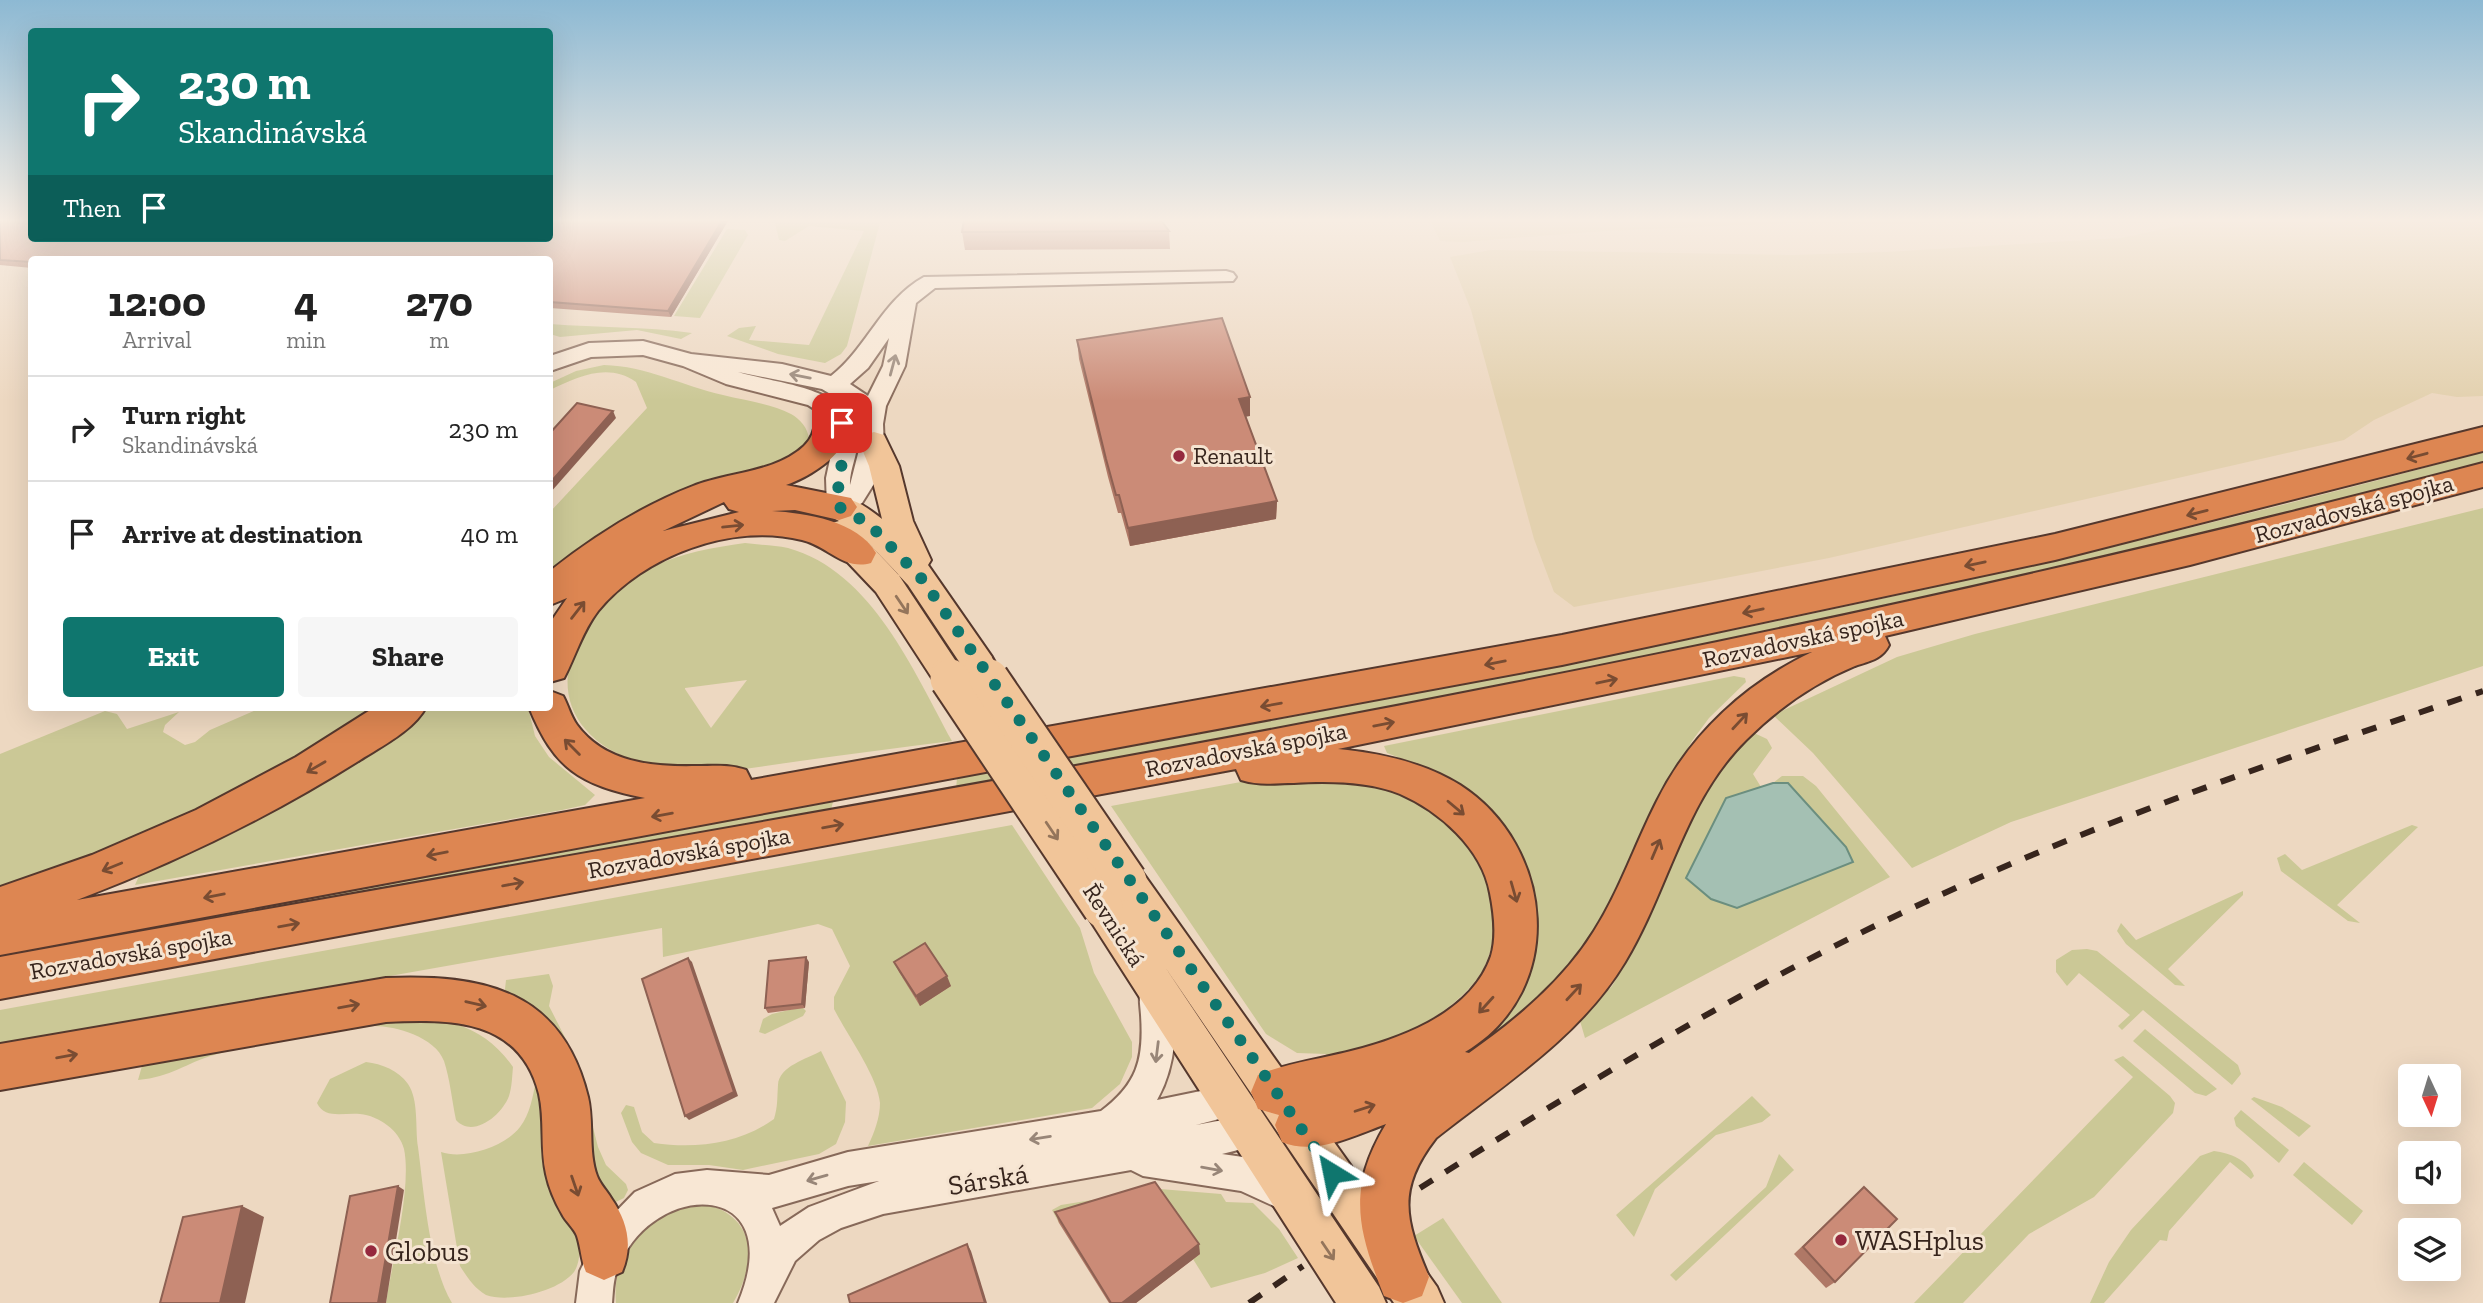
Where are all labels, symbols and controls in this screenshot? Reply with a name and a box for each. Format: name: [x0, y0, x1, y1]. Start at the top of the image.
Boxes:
text: 230 m: [178, 53, 311, 112]
icon: right: [63, 56, 154, 147]
text: Skandinávská: [178, 113, 367, 151]
icon: arrive: [135, 189, 173, 227]
text: Then: [63, 192, 121, 224]
text: 12:00: [108, 276, 206, 327]
text: 4: [294, 276, 318, 327]
text: 270: [406, 276, 473, 327]
text: Arrival: [122, 326, 192, 354]
text: min: [286, 326, 326, 354]
text: m: [429, 326, 449, 354]
one-way arrow: [887, 355, 900, 377]
one-way arrow: [789, 369, 812, 383]
pin: [812, 393, 872, 453]
text: Turn right: [122, 399, 245, 431]
icon: arrive: [823, 404, 861, 442]
icon: right: [63, 410, 101, 448]
text: 230 m: [449, 413, 518, 445]
text: Skandinávská: [122, 431, 258, 459]
place label: Renault: [1193, 441, 1273, 470]
marker: Renault: [1171, 448, 1187, 464]
one-way arrow: [2406, 451, 2428, 464]
street label: Rozvadovská spojka: [2251, 468, 2457, 549]
one-way arrow: [2186, 507, 2209, 520]
icon: arrive: [63, 515, 101, 553]
text: Arrive at destination: [122, 518, 362, 550]
text: 40 m: [461, 518, 518, 550]
one-way arrow: [721, 519, 744, 532]
one-way arrow: [1964, 558, 1987, 571]
one-way arrow: [895, 594, 909, 614]
one-way arrow: [570, 602, 585, 620]
street label: Rozvadovská spojka: [1700, 603, 1906, 674]
one-way arrow: [1742, 605, 1765, 619]
button: Exit: [63, 617, 284, 697]
button: Share: [298, 617, 518, 697]
one-way arrow: [1484, 657, 1507, 670]
one-way arrow: [1595, 673, 1618, 687]
one-way arrow: [1260, 699, 1283, 712]
one-way arrow: [1732, 712, 1748, 730]
street label: Rozvadovská spojka: [1143, 716, 1350, 783]
one-way arrow: [1372, 716, 1395, 730]
one-way arrow: [564, 738, 581, 755]
one-way arrow: [306, 760, 326, 774]
one-way arrow: [1447, 800, 1465, 816]
one-way arrow: [651, 809, 673, 822]
one-way arrow: [821, 819, 844, 833]
street label: Rozvadovská spojka: [586, 820, 793, 885]
one-way arrow: [1045, 820, 1059, 840]
one-way arrow: [1651, 839, 1664, 860]
one-way arrow: [427, 848, 449, 862]
one-way arrow: [102, 862, 123, 875]
one-way arrow: [501, 877, 524, 891]
street label: Řevnická: [1077, 878, 1152, 972]
one-way arrow: [1508, 880, 1521, 902]
one-way arrow: [203, 890, 226, 903]
one-way arrow: [277, 918, 300, 931]
street label: Rozvadovská spojka: [28, 921, 235, 986]
one-way arrow: [1566, 984, 1583, 1001]
one-way arrow: [1478, 996, 1494, 1014]
one-way arrow: [464, 998, 486, 1011]
one-way arrow: [337, 999, 360, 1012]
one-way arrow: [1151, 1040, 1164, 1063]
one-way arrow: [55, 1049, 78, 1062]
north arrow: [2398, 1064, 2460, 1127]
map controls: [2398, 1064, 2461, 1281]
one-way arrow: [1353, 1101, 1375, 1113]
one-way arrow: [1029, 1132, 1052, 1145]
position arrow: [1295, 1136, 1369, 1210]
button: sound: [2398, 1141, 2461, 1204]
street label: Sárská: [946, 1157, 1031, 1202]
one-way arrow: [1200, 1163, 1223, 1176]
one-way arrow: [806, 1173, 828, 1186]
one-way arrow: [569, 1175, 582, 1197]
button: layers: [2398, 1218, 2461, 1281]
place label: WASHplus: [1855, 1224, 1984, 1257]
marker: WASHplus: [1833, 1232, 1849, 1248]
place label: Globus: [385, 1235, 469, 1268]
one-way arrow: [1321, 1240, 1335, 1260]
marker: Globus: [363, 1243, 379, 1259]

